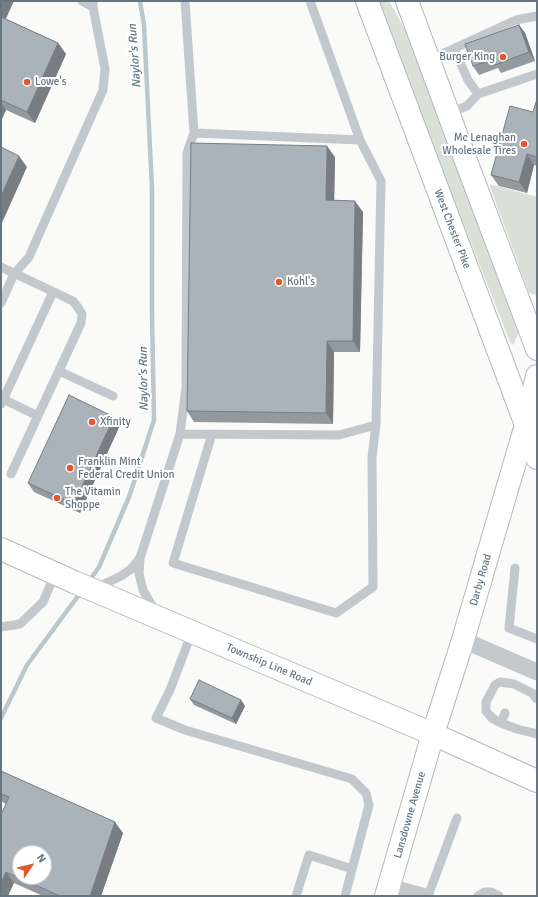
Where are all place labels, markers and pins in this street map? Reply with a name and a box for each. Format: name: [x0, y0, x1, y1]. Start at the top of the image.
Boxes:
place label: Burger King: [439, 50, 495, 64]
marker: Burger King: [498, 52, 508, 62]
place label: Lowe's: [35, 75, 66, 89]
marker: Lowe's: [22, 77, 32, 87]
place label: Mc Lenaghan Wholesale Tires: [442, 131, 516, 157]
marker: Mc Lenaghan Wholesale Tires: [519, 139, 529, 149]
place label: Kohl's: [287, 275, 315, 289]
marker: Kohl's: [274, 277, 284, 287]
place label: Xfinity: [100, 415, 131, 429]
marker: Xfinity: [87, 417, 97, 427]
place label: Franklin Mint Federal Credit Union: [78, 455, 175, 481]
marker: Franklin Mint Federal Credit Union: [65, 463, 75, 473]
place label: The Vitamin Shoppe: [65, 485, 121, 511]
marker: The Vitamin Shoppe: [52, 493, 62, 503]

